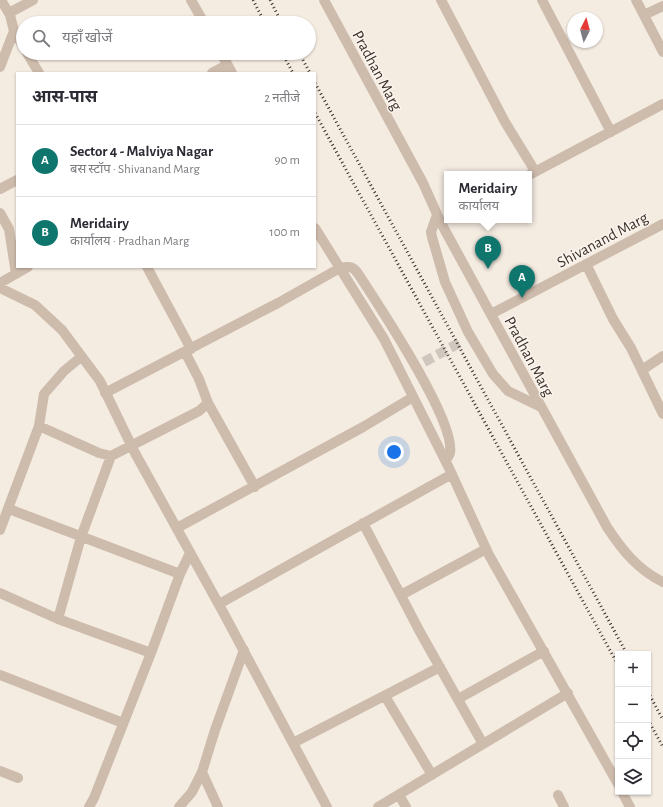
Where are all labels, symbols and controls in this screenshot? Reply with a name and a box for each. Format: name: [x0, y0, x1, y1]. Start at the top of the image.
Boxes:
north arrow: [567, 12, 603, 48]
search box: [16, 16, 316, 60]
icon: search: [30, 27, 52, 49]
street label: Pradhan Marg: [349, 28, 405, 113]
text: यहाँ खोजें: [62, 30, 112, 45]
text: आस-पास: [32, 88, 97, 105]
text: 2 नतीजे: [264, 92, 300, 105]
text: Sector 4 - Malviya Nagar: [70, 144, 213, 159]
text: A: [41, 154, 49, 167]
text: 90 m: [274, 154, 300, 167]
text: बस स्टॉप · Shivanand Marg: [70, 163, 200, 176]
popup: [444, 171, 532, 223]
text: Meridairy: [459, 181, 517, 196]
text: कार्यालय: [459, 200, 499, 213]
street label: Shivanand Marg: [554, 209, 651, 271]
text: Meridairy: [70, 216, 129, 231]
text: B: [41, 226, 49, 239]
text: 100 m: [269, 226, 300, 239]
text: कार्यालय · Pradhan Marg: [70, 235, 189, 248]
pin: B: [475, 236, 501, 269]
pin: A: [509, 265, 535, 298]
street label: Pradhan Marg: [501, 314, 557, 399]
your location: [384, 442, 404, 462]
map controls: [615, 651, 651, 795]
button: +: [615, 651, 651, 687]
button: −: [615, 687, 651, 723]
button: locate: [615, 723, 651, 759]
button: layers: [615, 759, 651, 795]

